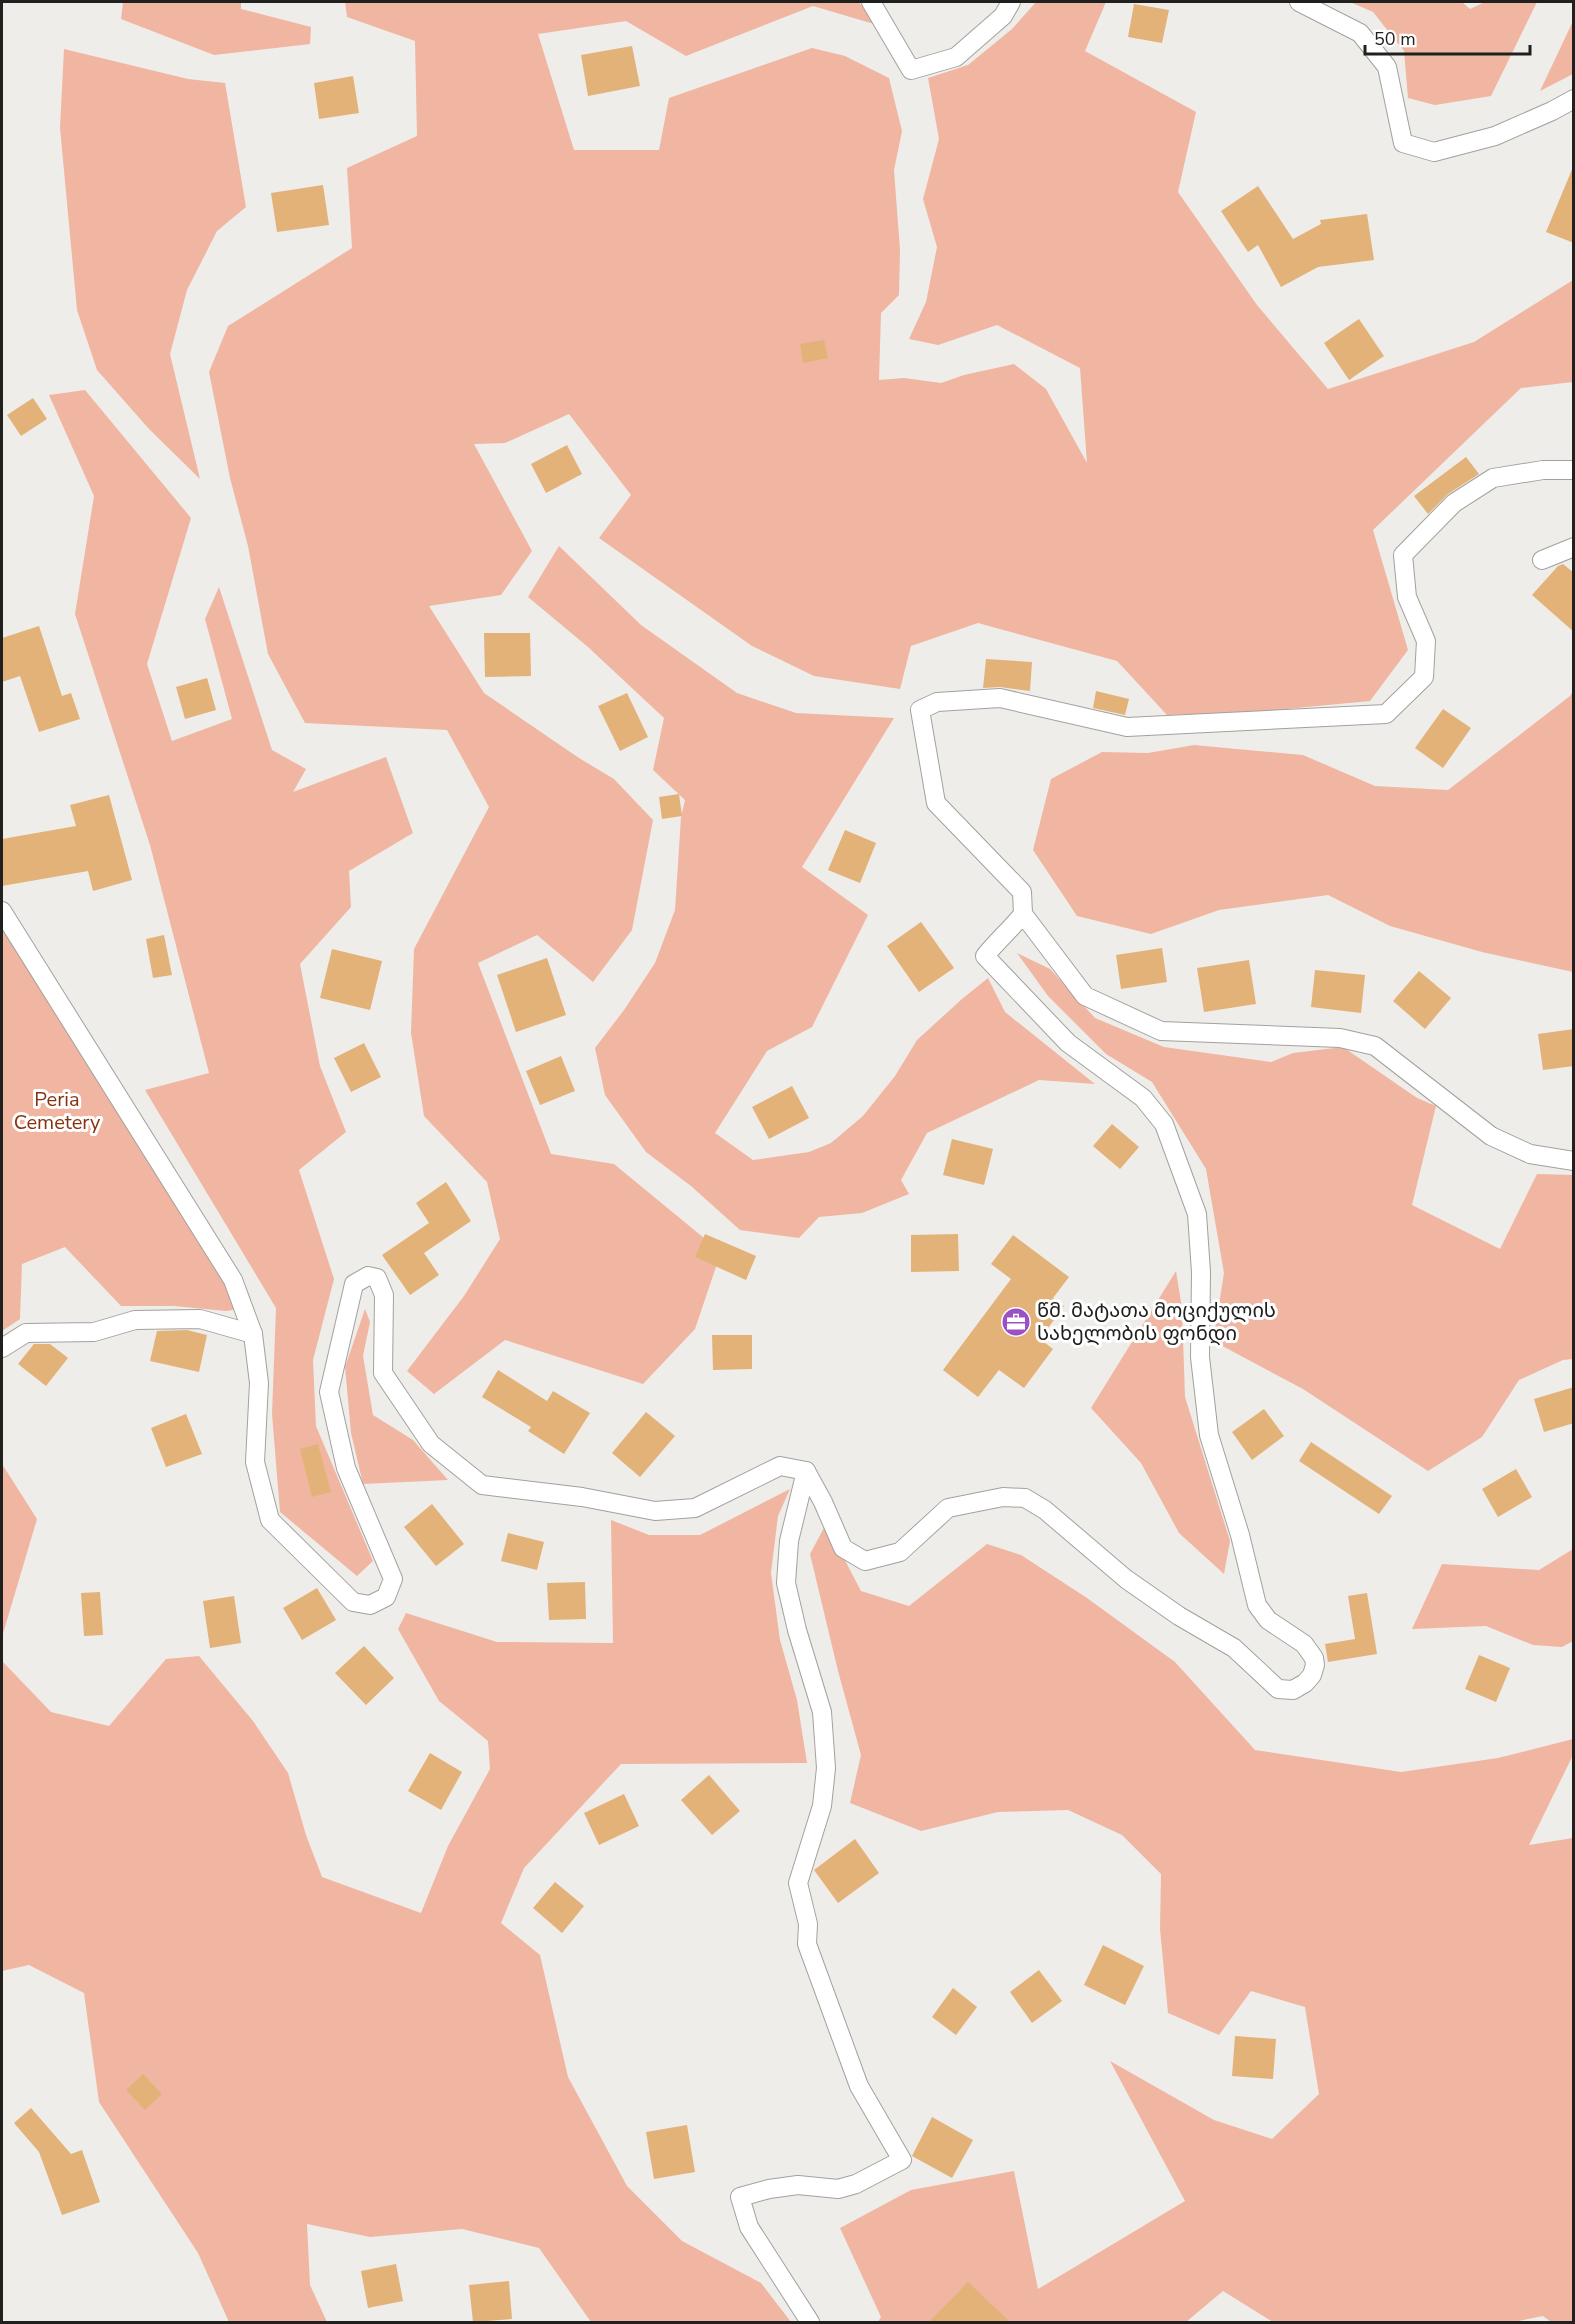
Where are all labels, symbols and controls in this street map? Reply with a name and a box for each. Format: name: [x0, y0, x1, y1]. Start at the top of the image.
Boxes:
scale bar: [1365, 18, 1530, 56]
text: 50 m: [1374, 27, 1416, 51]
park label: Peria Cemetery: [14, 1086, 101, 1136]
place label: წმ. მატათა მოციქულის სახელობის ფონდი: [1037, 1297, 1276, 1347]
office icon: წმ. მატათა მოციქულის სახელობის ფონდი: [1000, 1306, 1032, 1338]

